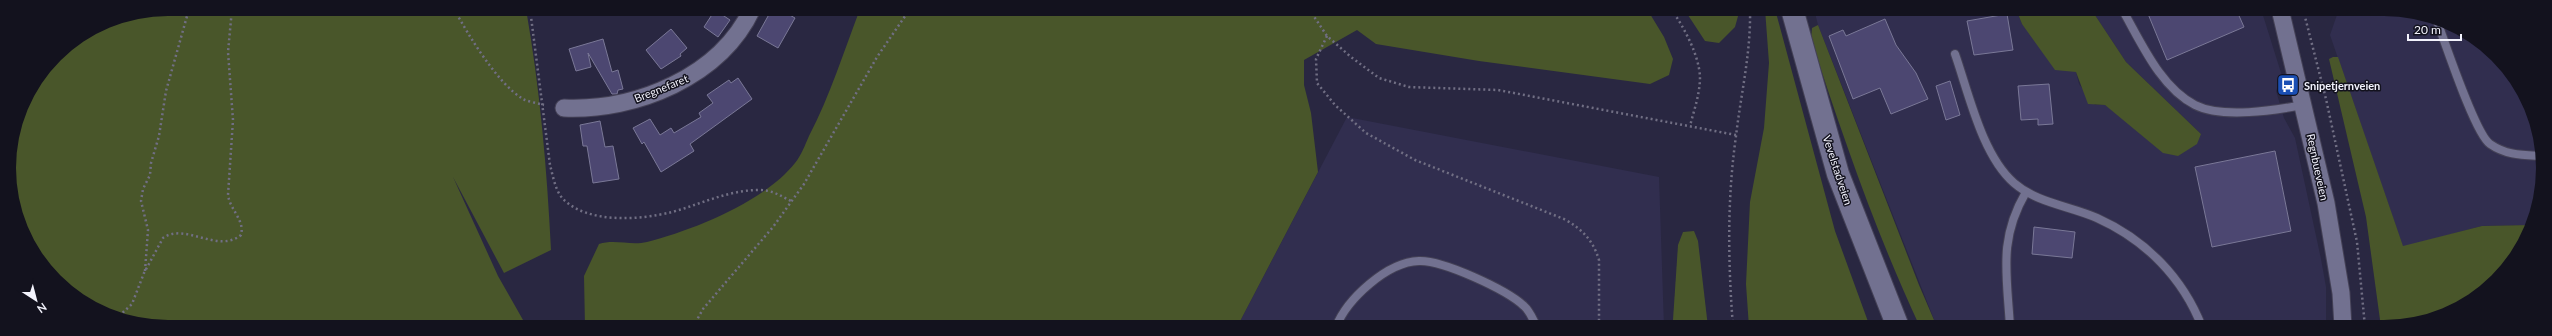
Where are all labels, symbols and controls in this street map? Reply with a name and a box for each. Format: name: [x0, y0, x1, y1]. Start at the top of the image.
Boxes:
scale bar: [2408, 16, 2461, 42]
text: 20 m: [2414, 22, 2441, 37]
street label: Bregnefaret: [632, 71, 690, 105]
bus stop icon: Snipetjernveien: [2275, 72, 2301, 98]
place label: Snipetjernveien: [2304, 79, 2380, 92]
street label: Regnbueveien: [2305, 132, 2331, 202]
street label: Vevelstadveien: [1821, 134, 1855, 206]
north arrow: [16, 280, 56, 320]
text: N: [35, 301, 49, 316]

